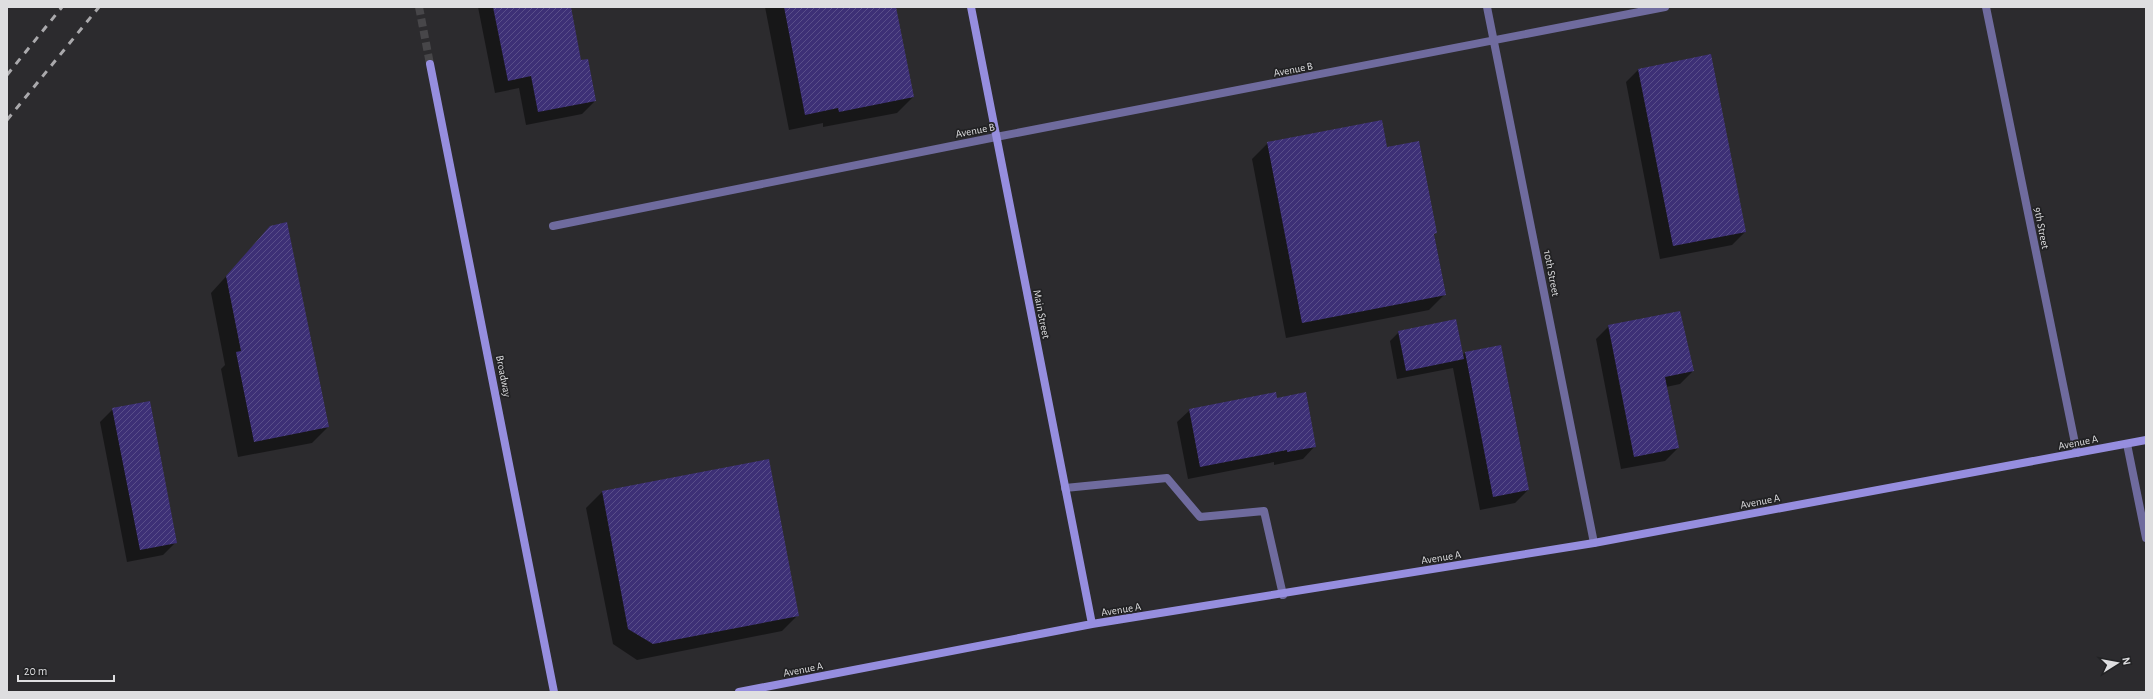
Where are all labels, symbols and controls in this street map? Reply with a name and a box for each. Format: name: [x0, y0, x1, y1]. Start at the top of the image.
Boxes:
street label: Avenue B: [1273, 60, 1314, 79]
street label: Avenue B: [955, 121, 996, 140]
street label: 9th Street: [2032, 206, 2051, 250]
street label: 10th Street: [1542, 249, 1561, 297]
street label: Main Street: [1031, 289, 1052, 340]
street label: Broadway: [494, 354, 513, 398]
street label: Avenue A: [2057, 433, 2100, 452]
street label: Avenue A: [1739, 492, 1782, 511]
street label: Avenue A: [1420, 549, 1462, 566]
street label: Avenue A: [1100, 601, 1142, 618]
north arrow: [2097, 643, 2137, 683]
text: N: [2120, 656, 2132, 666]
scale bar: [18, 657, 114, 683]
street label: Avenue A: [782, 660, 825, 679]
text: 20 m: [24, 665, 47, 677]

